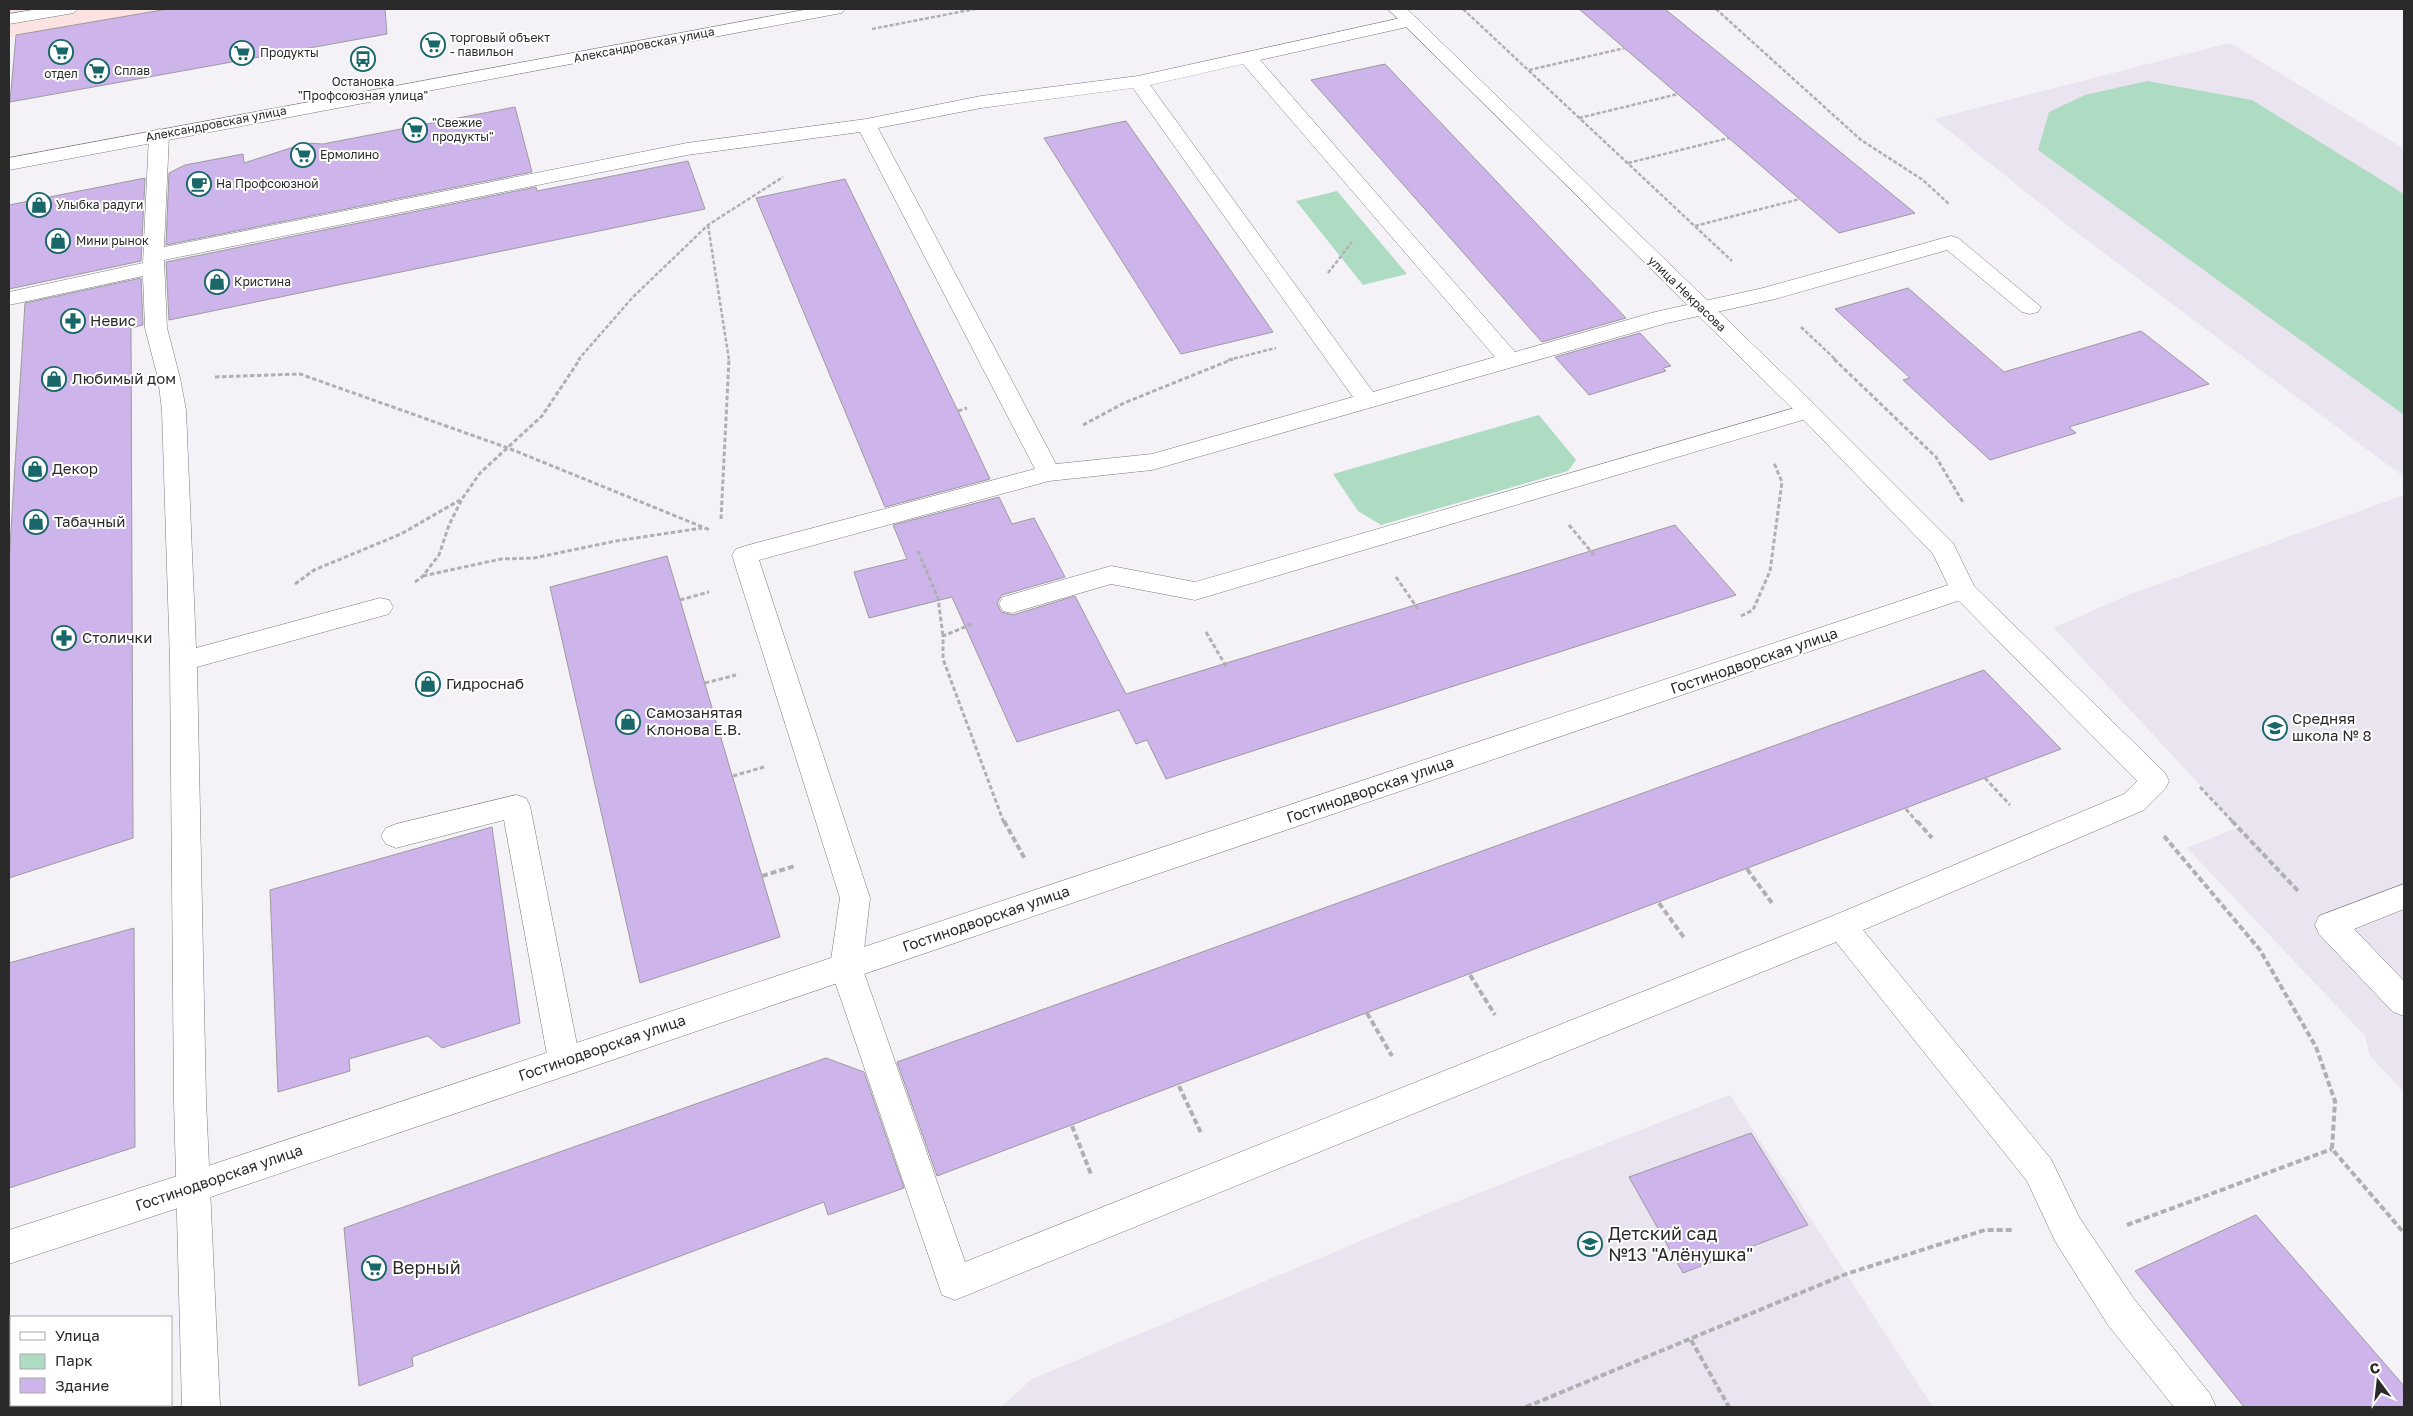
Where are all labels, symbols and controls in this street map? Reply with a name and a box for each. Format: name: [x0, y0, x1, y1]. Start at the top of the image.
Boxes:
street label: Александровская улица: [572, 23, 716, 66]
place label: торговый объект - павильон: [450, 30, 550, 59]
supermarket icon: торговый объект - павильон: [420, 32, 446, 58]
supermarket icon: отдел: [48, 39, 74, 65]
supermarket icon: Продукты: [229, 40, 255, 66]
place label: Продукты: [260, 45, 319, 60]
bus stop icon: Остановка "Профсоюзная улица": [350, 46, 376, 72]
supermarket icon: Сплав: [84, 58, 110, 84]
place label: Сплав: [114, 63, 150, 78]
place label: отдел: [44, 66, 78, 81]
place label: Остановка "Профсоюзная улица": [298, 74, 428, 103]
street label: Александровская улица: [144, 102, 288, 145]
place label: "Свежие продукты": [432, 115, 494, 144]
supermarket icon: "Свежие продукты": [402, 117, 428, 143]
supermarket icon: Ермолино: [290, 142, 316, 168]
place label: Ермолино: [320, 147, 379, 162]
cafe icon: На Профсоюзной: [186, 171, 212, 197]
place label: На Профсоюзной: [216, 176, 319, 191]
shop icon: Улыбка радуги: [26, 192, 52, 218]
place label: Улыбка радуги: [56, 197, 143, 212]
shop icon: Мини рынок: [45, 228, 71, 254]
place label: Мини рынок: [76, 233, 149, 248]
street label: улица Некрасова: [1645, 253, 1729, 335]
shop icon: Кристина: [204, 269, 230, 295]
place label: Кристина: [234, 274, 291, 289]
pharmacy icon: Невис: [60, 308, 86, 334]
place label: Невис: [90, 311, 136, 329]
shop icon: Любимый дом: [41, 366, 67, 392]
place label: Любимый дом: [72, 369, 176, 387]
shop icon: Декор: [22, 456, 48, 482]
place label: Декор: [52, 459, 98, 477]
shop icon: Табачный: [23, 509, 49, 535]
place label: Табачный: [54, 512, 125, 530]
street label: Гостинодворская улица: [1668, 623, 1840, 697]
pharmacy icon: Столички: [51, 625, 77, 651]
place label: Столички: [82, 628, 152, 646]
shop icon: Гидроснаб: [415, 671, 441, 697]
place label: Гидроснаб: [446, 674, 524, 692]
place label: Самозанятая Клонова Е.В.: [646, 703, 743, 738]
shop icon: Самозанятая Клонова Е.В.: [615, 709, 641, 735]
place label: Средняя школа № 8: [2292, 709, 2372, 744]
school or university icon: Средняя школа № 8: [2262, 715, 2288, 741]
street label: Гостинодворская улица: [1284, 752, 1456, 826]
street label: Гостинодворская улица: [900, 881, 1072, 955]
street label: Гостинодворская улица: [516, 1010, 688, 1084]
street label: Гостинодворская улица: [133, 1140, 305, 1214]
place label: Детский сад №13 "Алёнушка": [1608, 1222, 1753, 1265]
school or university icon: Детский сад №13 "Алёнушка": [1577, 1231, 1603, 1257]
supermarket icon: Верный: [361, 1255, 387, 1281]
place label: Верный: [392, 1256, 461, 1278]
legend: [10, 1316, 172, 1406]
text: Улица: [55, 1326, 100, 1344]
text: Парк: [55, 1351, 93, 1369]
north arrow: [2353, 1356, 2403, 1406]
text: С: [2367, 1358, 2382, 1377]
text: Здание: [55, 1376, 109, 1394]

